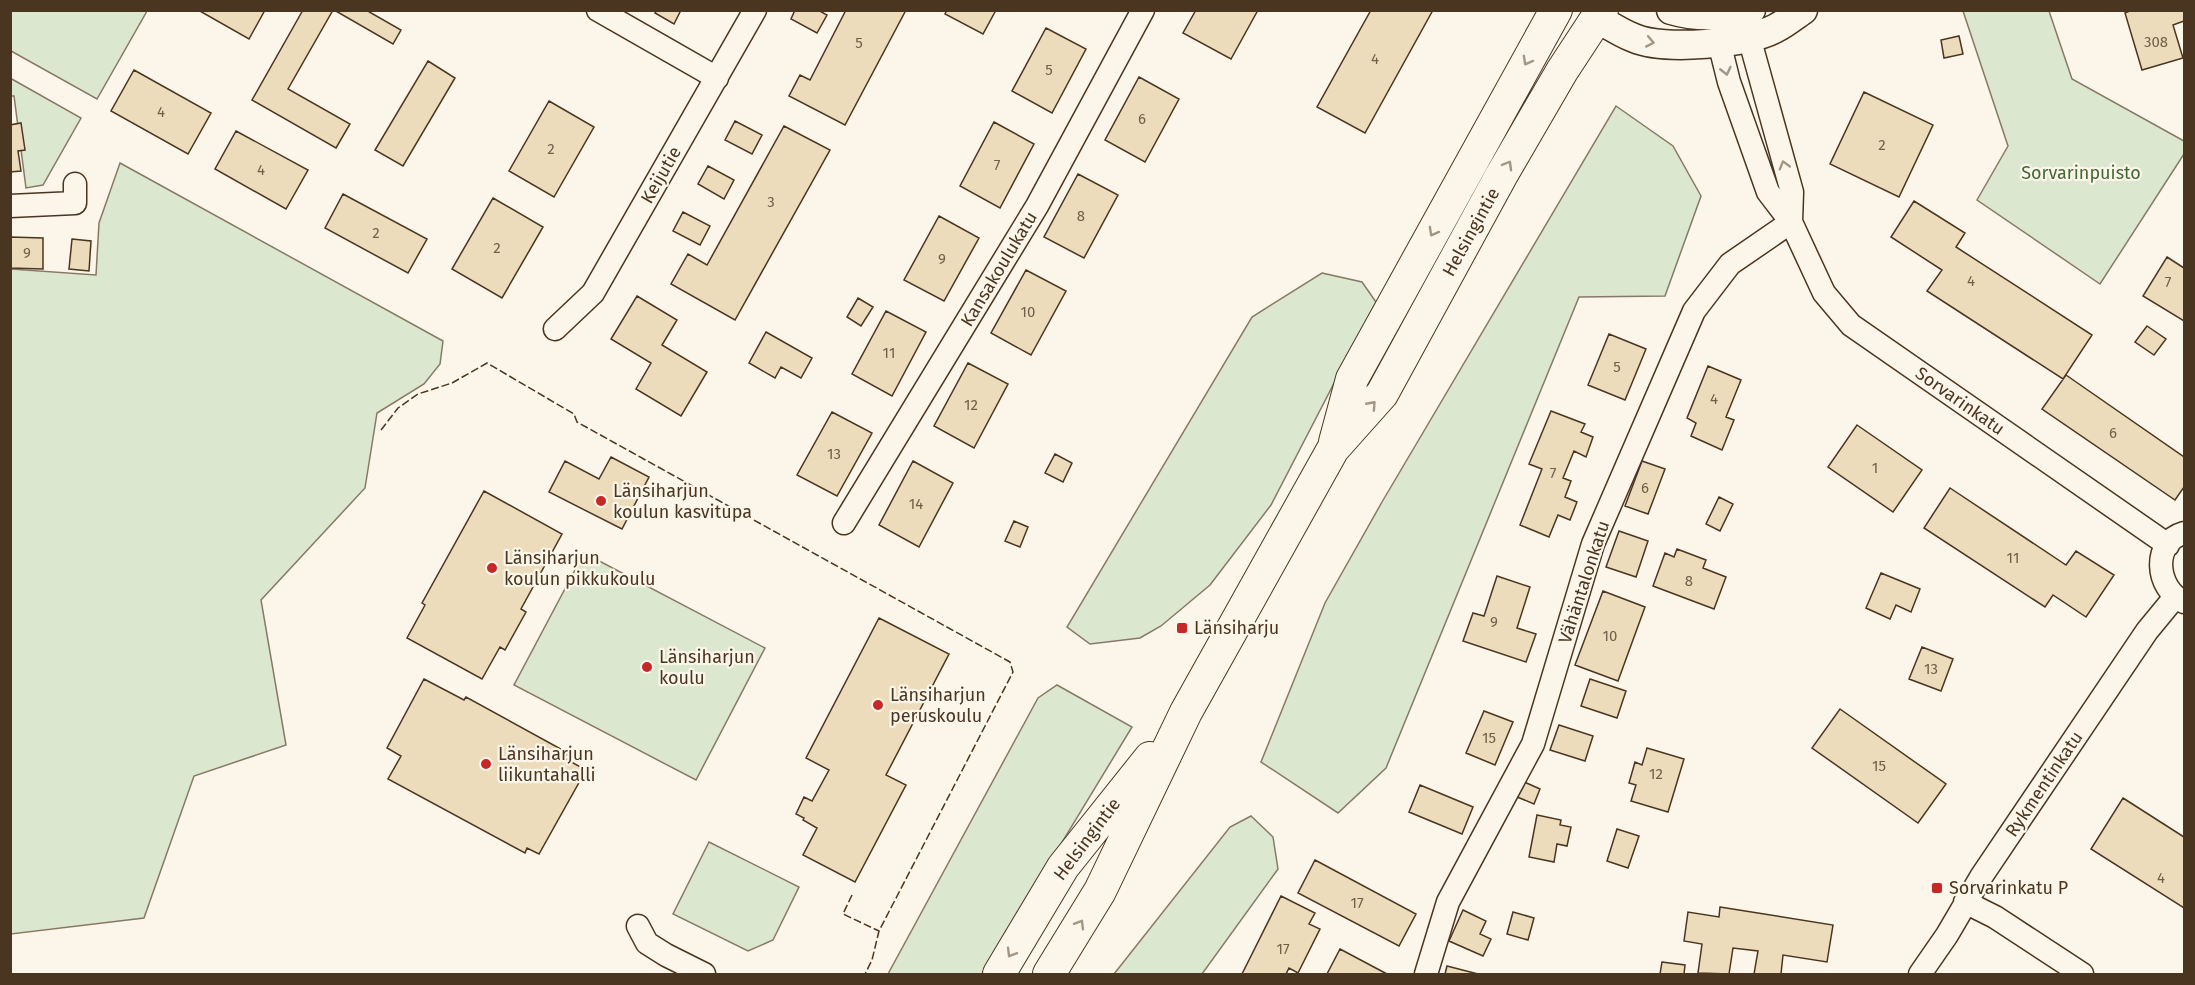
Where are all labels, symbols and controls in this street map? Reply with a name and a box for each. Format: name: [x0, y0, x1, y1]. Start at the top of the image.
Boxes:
house number: 308: [2144, 33, 2168, 51]
house number: 5: [855, 34, 863, 52]
one-way arrow: [1645, 35, 1655, 48]
house number: 4: [1371, 50, 1379, 68]
one-way arrow: [1523, 55, 1534, 66]
house number: 5: [1045, 61, 1053, 79]
one-way arrow: [1719, 66, 1732, 76]
house number: 4: [157, 103, 165, 121]
house number: 6: [1138, 110, 1146, 128]
house number: 2: [1878, 136, 1886, 154]
house number: 2: [547, 140, 555, 158]
street label: Keijutie: [636, 143, 686, 207]
house number: 7: [994, 156, 1001, 174]
one-way arrow: [1779, 160, 1791, 171]
house number: 4: [257, 161, 265, 179]
one-way arrow: [1500, 161, 1512, 171]
park label: Sorvarinpuisto: [2021, 162, 2141, 184]
street label: Helsingintie: [1438, 184, 1504, 280]
house number: 3: [767, 193, 775, 211]
street label: Kansakoulukatu: [956, 207, 1042, 331]
house number: 8: [1077, 207, 1085, 225]
house number: 2: [372, 224, 380, 242]
one-way arrow: [1429, 226, 1440, 236]
house number: 2: [493, 239, 501, 257]
house number: 9: [23, 244, 31, 262]
house number: 9: [938, 250, 946, 268]
house number: 4: [1967, 272, 1975, 290]
house number: 7: [2165, 273, 2172, 291]
house number: 10: [1021, 303, 1035, 321]
house number: 11: [883, 344, 895, 362]
house number: 5: [1613, 358, 1621, 376]
street label: Sorvarinkatu: [1911, 362, 2009, 440]
house number: 4: [1710, 390, 1718, 408]
house number: 12: [964, 396, 978, 414]
one-way arrow: [1365, 401, 1376, 412]
house number: 6: [2109, 424, 2117, 442]
house number: 13: [827, 445, 841, 463]
house number: 1: [1872, 459, 1878, 477]
house number: 7: [1550, 464, 1557, 482]
house number: 6: [1641, 479, 1649, 497]
place label: Länsiharjun koulun kasvitupa: [613, 480, 752, 523]
marker: Länsiharjun koulun kasvitupa: [594, 494, 608, 508]
house number: 14: [909, 495, 923, 513]
street label: Vähäntalonkatu: [1554, 518, 1614, 646]
place label: Länsiharjun koulun pikkukoulu: [504, 547, 655, 590]
house number: 11: [2007, 549, 2019, 567]
marker: Länsiharjun koulun pikkukoulu: [485, 561, 499, 575]
house number: 8: [1685, 572, 1693, 590]
house number: 9: [1490, 613, 1498, 631]
place label: Länsiharju: [1194, 617, 1279, 639]
marker: Länsiharju: [1175, 621, 1189, 635]
house number: 10: [1603, 627, 1617, 645]
place label: Länsiharjun koulu: [659, 646, 755, 689]
marker: Länsiharjun koulu: [640, 660, 654, 674]
house number: 13: [1924, 660, 1938, 678]
place label: Länsiharjun peruskoulu: [890, 684, 986, 727]
marker: Länsiharjun peruskoulu: [871, 698, 885, 712]
street label: Rykmentinkatu: [2001, 727, 2087, 841]
house number: 15: [1482, 729, 1496, 747]
place label: Länsiharjun liikuntahalli: [498, 743, 596, 786]
marker: Länsiharjun liikuntahalli: [479, 757, 493, 771]
house number: 15: [1872, 757, 1886, 775]
house number: 12: [1649, 765, 1663, 783]
street label: Helsingintie: [1049, 793, 1125, 885]
house number: 4: [2157, 869, 2165, 887]
place label: Sorvarinkatu P: [1949, 877, 2068, 899]
marker: Sorvarinkatu P: [1930, 881, 1944, 895]
house number: 17: [1350, 894, 1364, 912]
one-way arrow: [1072, 920, 1084, 930]
house number: 17: [1276, 940, 1290, 958]
one-way arrow: [1007, 947, 1018, 957]

